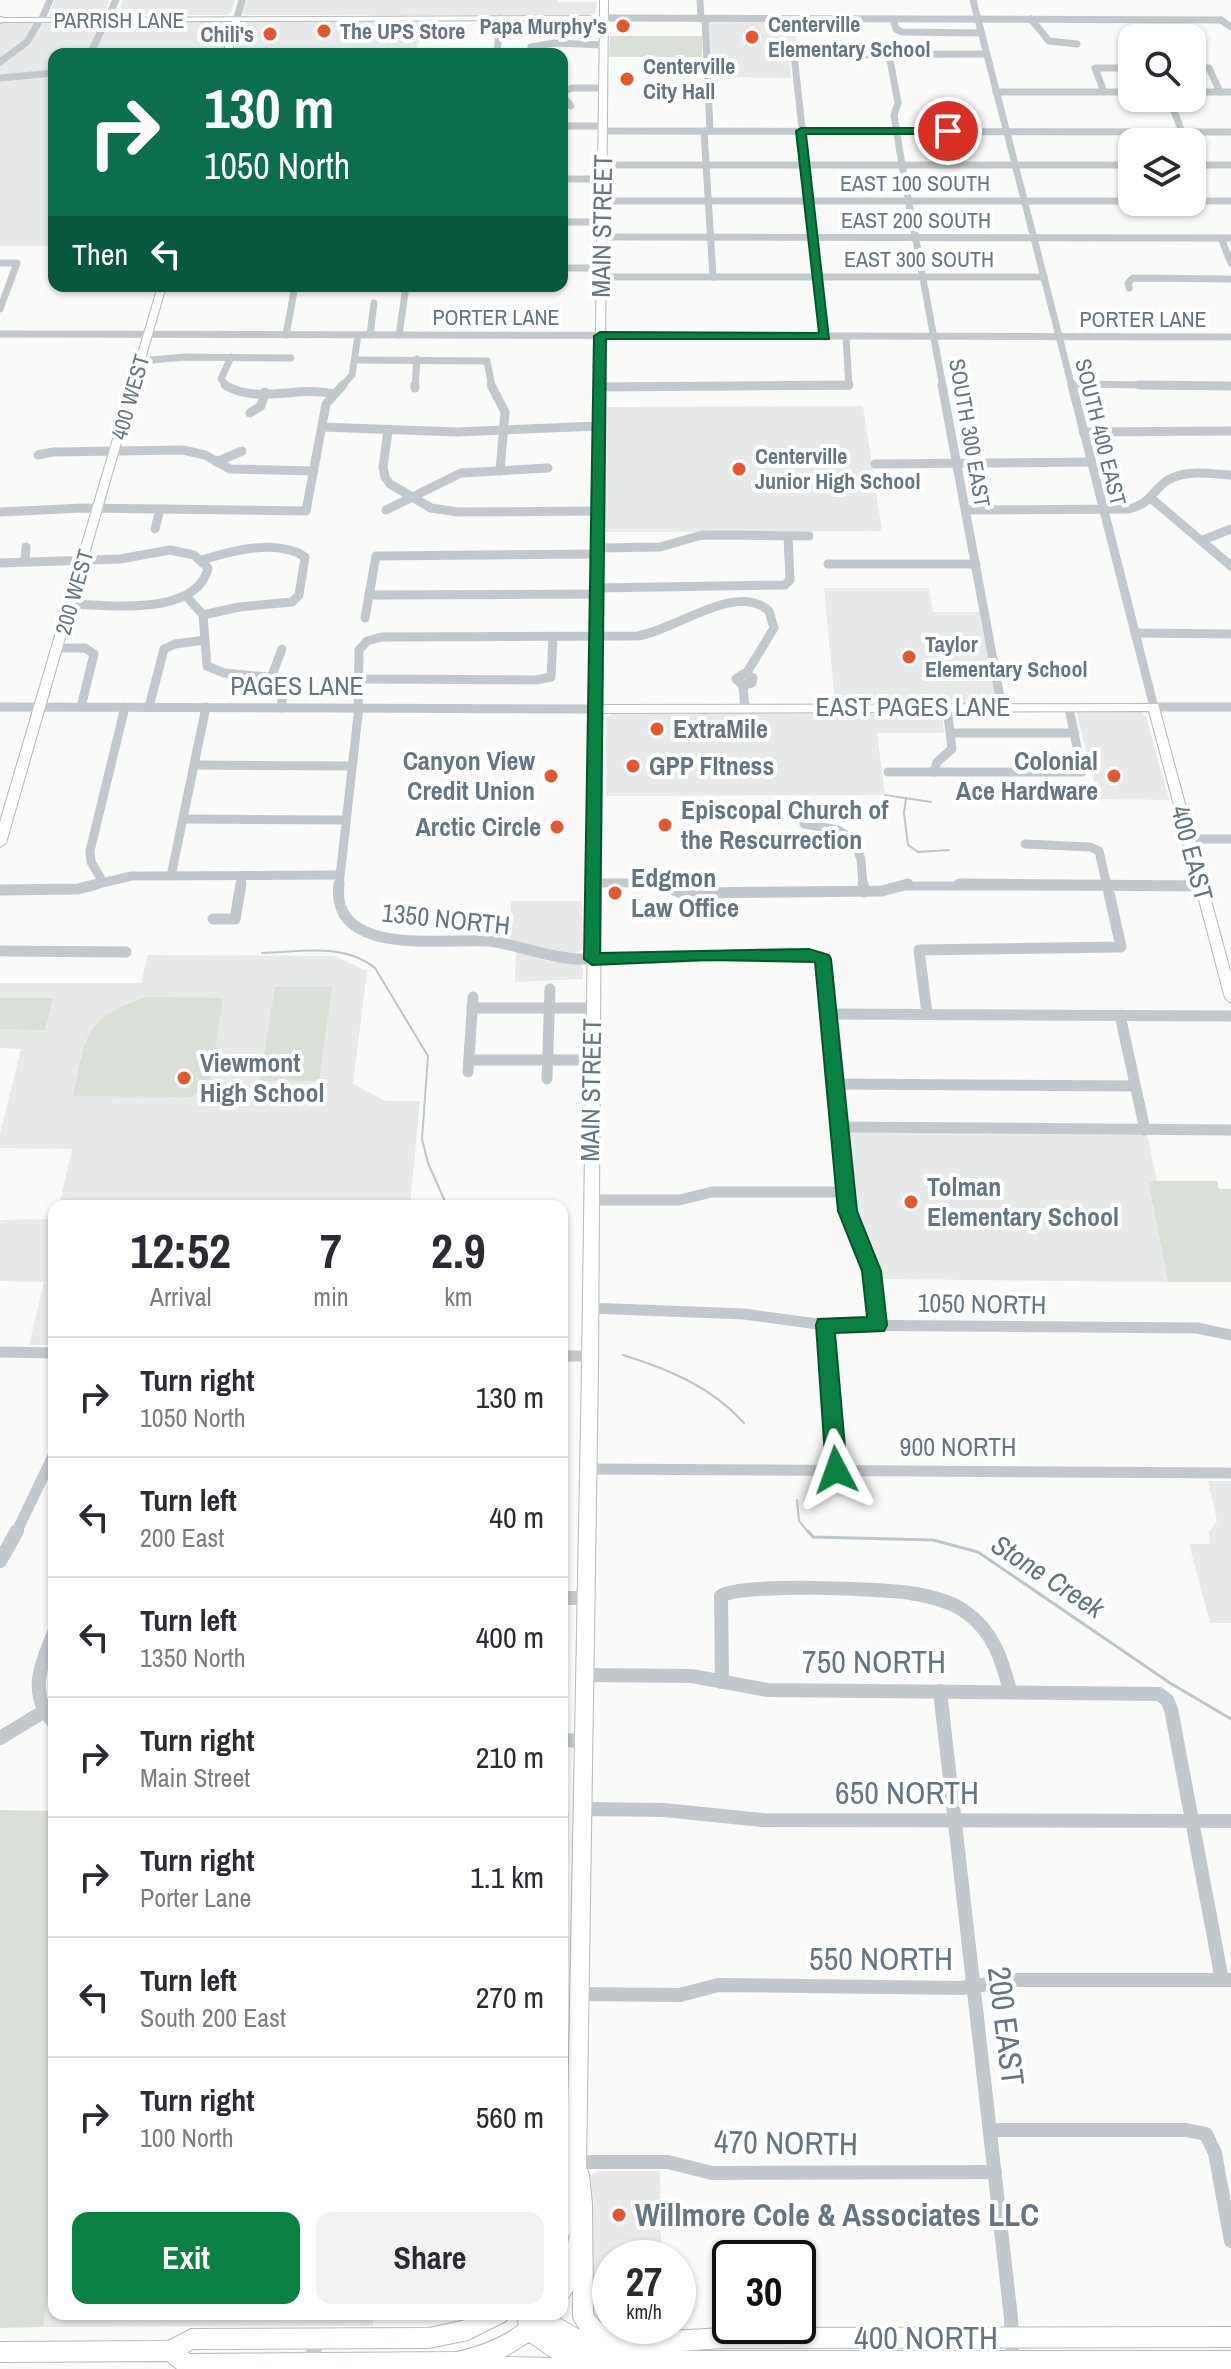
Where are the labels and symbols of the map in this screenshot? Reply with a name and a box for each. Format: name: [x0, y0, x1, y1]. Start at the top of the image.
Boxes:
street label: PARRISH LANE: [53, 5, 185, 35]
place label: Centerville Elementary School: [768, 9, 930, 64]
place label: Papa Murphy's: [479, 11, 607, 41]
place label: The UPS Store: [340, 16, 465, 46]
marker: Papa Murphy's: [614, 17, 632, 35]
place label: Chili's: [201, 19, 254, 49]
marker: The UPS Store: [315, 22, 333, 40]
marker: Chili's: [261, 25, 279, 43]
marker: Centerville Elementary School: [743, 28, 761, 46]
place label: Centerville City Hall: [643, 51, 735, 106]
marker: Centerville City Hall: [618, 70, 636, 88]
pin: [914, 97, 982, 165]
street label: MAIN STREET: [583, 154, 620, 298]
street label: EAST 100 SOUTH: [840, 168, 990, 198]
street label: EAST 200 SOUTH: [841, 205, 991, 235]
street label: EAST 300 SOUTH: [844, 244, 994, 274]
street label: PORTER LANE: [432, 302, 560, 332]
street label: PORTER LANE: [1079, 304, 1207, 334]
street label: 400 WEST: [104, 351, 156, 443]
street label: SOUTH 400 EAST: [1068, 355, 1134, 509]
street label: SOUTH 300 EAST: [942, 356, 998, 510]
place label: Centerville Junior High School: [755, 441, 920, 496]
marker: Centerville Junior High School: [730, 460, 748, 478]
street label: 200 WEST: [48, 546, 100, 638]
place label: Taylor Elementary School: [925, 629, 1087, 684]
marker: Taylor Elementary School: [900, 648, 918, 666]
street label: PAGES LANE: [230, 668, 364, 703]
street label: EAST PAGES LANE: [816, 689, 1010, 724]
place label: ExtraMile: [673, 711, 768, 746]
marker: ExtraMile: [648, 720, 666, 738]
place label: Canyon View Credit Union: [403, 743, 535, 808]
place label: Colonial Ace Hardware: [956, 743, 1098, 808]
place label: GPP FItness: [649, 748, 774, 783]
marker: GPP FItness: [624, 757, 642, 775]
marker: Canyon View Credit Union: [542, 767, 560, 785]
marker: Colonial Ace Hardware: [1105, 767, 1123, 785]
place label: Episcopal Church of the Rescurrection: [681, 792, 889, 857]
street label: 400 EAST: [1163, 801, 1222, 904]
place label: Arctic Circle: [415, 809, 541, 844]
marker: Episcopal Church of the Rescurrection: [656, 816, 674, 834]
marker: Arctic Circle: [548, 818, 566, 836]
place label: Edgmon Law Office: [631, 860, 739, 925]
marker: Edgmon Law Office: [606, 884, 624, 902]
street label: 1350 NORTH: [380, 894, 512, 943]
street label: MAIN STREET: [572, 1018, 609, 1162]
place label: Viewmont High School: [200, 1045, 324, 1110]
marker: Viewmont High School: [175, 1069, 193, 1087]
place label: Tolman Elementary School: [927, 1169, 1119, 1234]
marker: Tolman Elementary School: [902, 1193, 920, 1211]
street label: 1050 NORTH: [917, 1285, 1047, 1322]
position arrow: [794, 1428, 878, 1512]
street label: 900 NORTH: [900, 1429, 1016, 1464]
water label: Stone Creek: [984, 1525, 1113, 1628]
street label: 750 NORTH: [802, 1640, 946, 1683]
street label: 650 NORTH: [835, 1771, 979, 1814]
street label: 550 NORTH: [809, 1937, 953, 1980]
street label: 200 EAST: [978, 1964, 1035, 2088]
street label: 470 NORTH: [714, 2120, 858, 2165]
place label: Willmore Cole & Associates LLC: [635, 2193, 1039, 2236]
marker: Willmore Cole & Associates LLC: [610, 2206, 628, 2224]
speed limit sign: 30: [712, 2240, 816, 2344]
street label: 400 NORTH: [854, 2316, 998, 2359]

